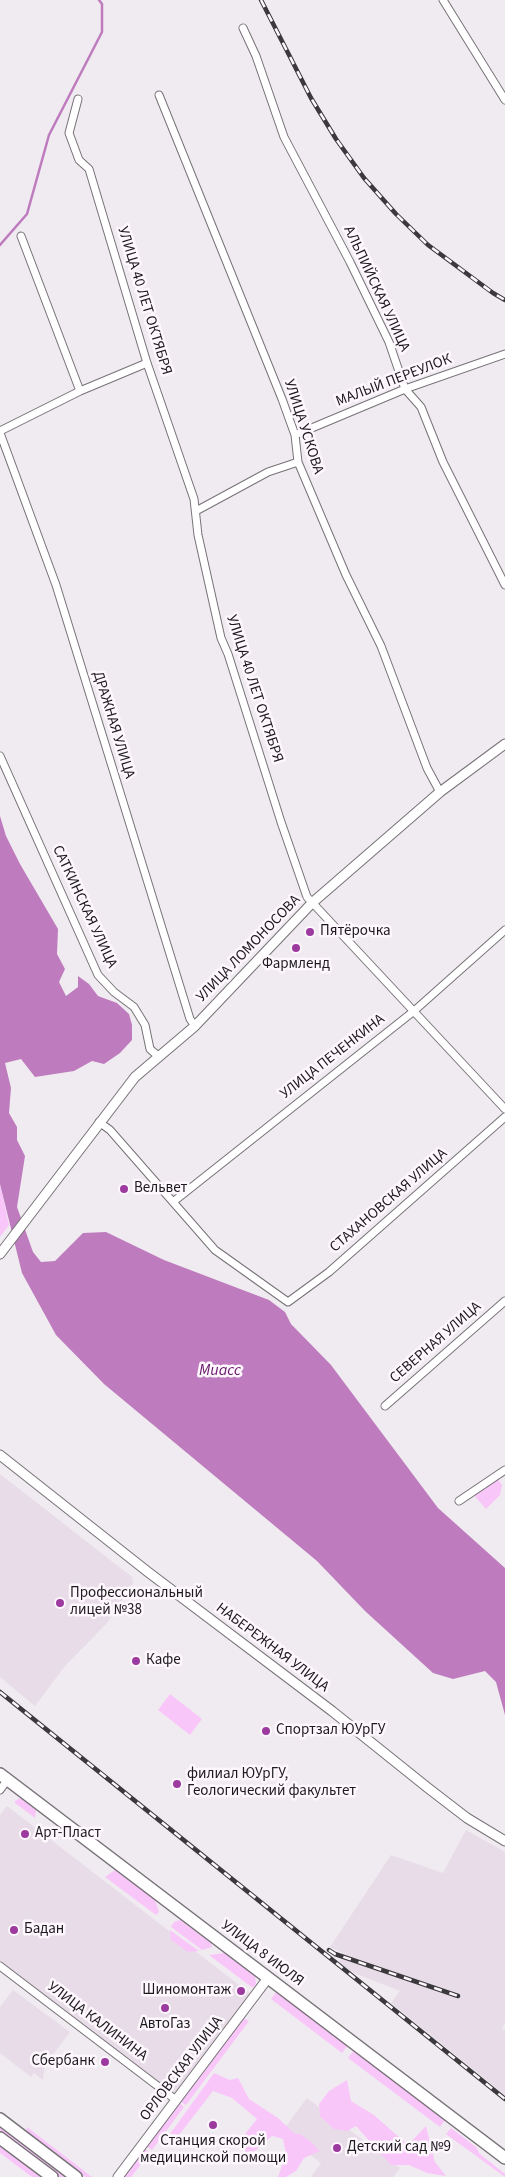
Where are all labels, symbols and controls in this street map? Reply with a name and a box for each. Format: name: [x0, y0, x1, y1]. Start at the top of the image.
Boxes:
street label: АЛЬПИЙСКАЯ УЛИЦА: [339, 223, 413, 355]
street label: УЛИЦА 40 ЛЕТ ОКТЯБРЯ: [113, 225, 175, 377]
street label: МАЛЫЙ ПЕРЕУЛОК: [334, 351, 454, 411]
street label: УЛИЦА УСКОВА: [279, 377, 327, 477]
street label: УЛИЦА 40 ЛЕТ ОКТЯБРЯ: [222, 613, 286, 765]
street label: ДРАЖНАЯ УЛИЦА: [88, 669, 138, 781]
street label: САТКИНСКАЯ УЛИЦА: [48, 843, 120, 971]
street label: УЛИЦА ЛОМОНОСОВА: [193, 892, 305, 1006]
place label: Пятёрочка: [320, 923, 391, 941]
marker: Пятёрочка: [304, 926, 316, 938]
marker: Фармленд: [290, 942, 302, 954]
place label: Фармленд: [262, 956, 330, 974]
street label: УЛИЦА ПЕЧЕНКИНА: [277, 1011, 389, 1103]
street label: СТАХАНОВСКАЯ УЛИЦА: [327, 1145, 451, 1257]
place label: Вельвет: [134, 1180, 187, 1198]
marker: Вельвет: [118, 1183, 130, 1195]
street label: СЕВЕРНАЯ УЛИЦА: [387, 1298, 485, 1388]
water label: Миасс: [199, 1361, 241, 1381]
place label: Профессиональный лицей №38: [70, 1585, 203, 1620]
marker: Профессиональный лицей №38: [54, 1597, 66, 1609]
street label: НАБЕРЕЖНАЯ УЛИЦА: [212, 1600, 332, 1696]
place label: Кафе: [146, 1652, 181, 1670]
marker: Кафе: [130, 1655, 142, 1667]
place label: Спортзал ЮУрГУ: [276, 1722, 385, 1740]
marker: Спортзал ЮУрГУ: [260, 1725, 272, 1737]
place label: филиал ЮУрГУ, Геологический факультет: [187, 1766, 356, 1801]
marker: филиал ЮУрГУ, Геологический факультет: [171, 1778, 183, 1790]
place label: Арт-Пласт: [35, 1825, 101, 1843]
marker: Арт-Пласт: [19, 1828, 31, 1840]
street label: УЛИЦА 8 ИЮЛЯ: [217, 1917, 307, 1991]
place label: Бадан: [24, 1921, 64, 1939]
marker: Бадан: [8, 1924, 20, 1936]
street label: УЛИЦА КАЛИНИНА: [43, 1978, 151, 2066]
place label: Шиномонтаж: [142, 1982, 231, 2000]
marker: Шиномонтаж: [235, 1985, 247, 1997]
marker: АвтоГаз: [159, 2002, 171, 2014]
street label: ОРЛОВСКАЯ УЛИЦА: [137, 2013, 227, 2125]
place label: АвтоГаз: [140, 2016, 190, 2034]
place label: Сбербанк: [31, 2053, 95, 2071]
marker: Сбербанк: [99, 2056, 111, 2068]
marker: Станция скорой медицинской помощи: [207, 2119, 219, 2131]
place label: Станция скорой медицинской помощи: [140, 2133, 286, 2168]
place label: Детский сад №9: [347, 2139, 451, 2157]
marker: Детский сад №9: [331, 2142, 343, 2154]

